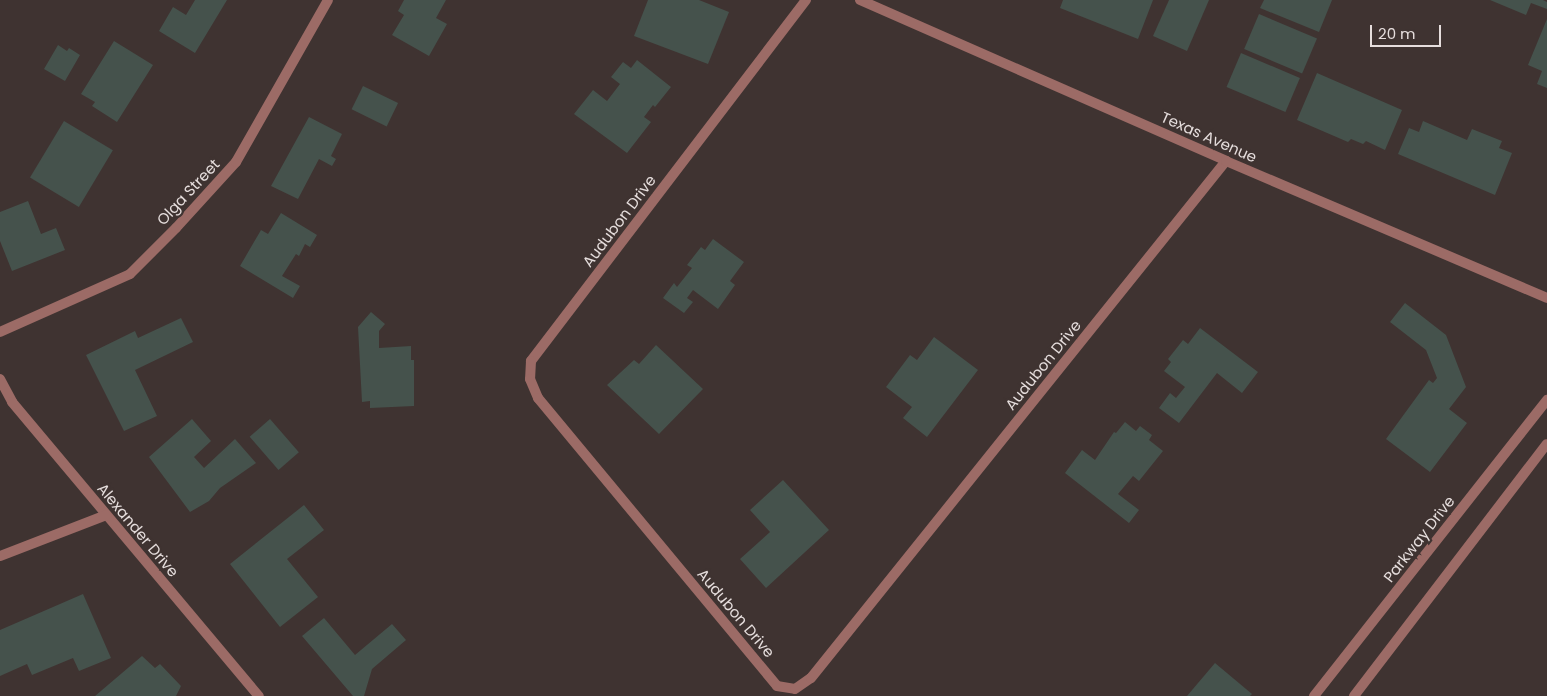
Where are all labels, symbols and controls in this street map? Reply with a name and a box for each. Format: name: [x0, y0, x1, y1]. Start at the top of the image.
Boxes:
scale bar: [1372, 15, 1443, 47]
text: 20 m: [1378, 23, 1416, 44]
street label: Texas Avenue: [1158, 108, 1260, 166]
street label: Olga Street: [153, 155, 223, 229]
street label: Audubon Drive: [579, 171, 659, 271]
street label: Audubon Drive: [1001, 316, 1085, 414]
street label: Alexander Drive: [94, 480, 182, 580]
street label: Parkway Drive: [1380, 492, 1458, 586]
street label: Audubon Drive: [694, 565, 778, 661]

